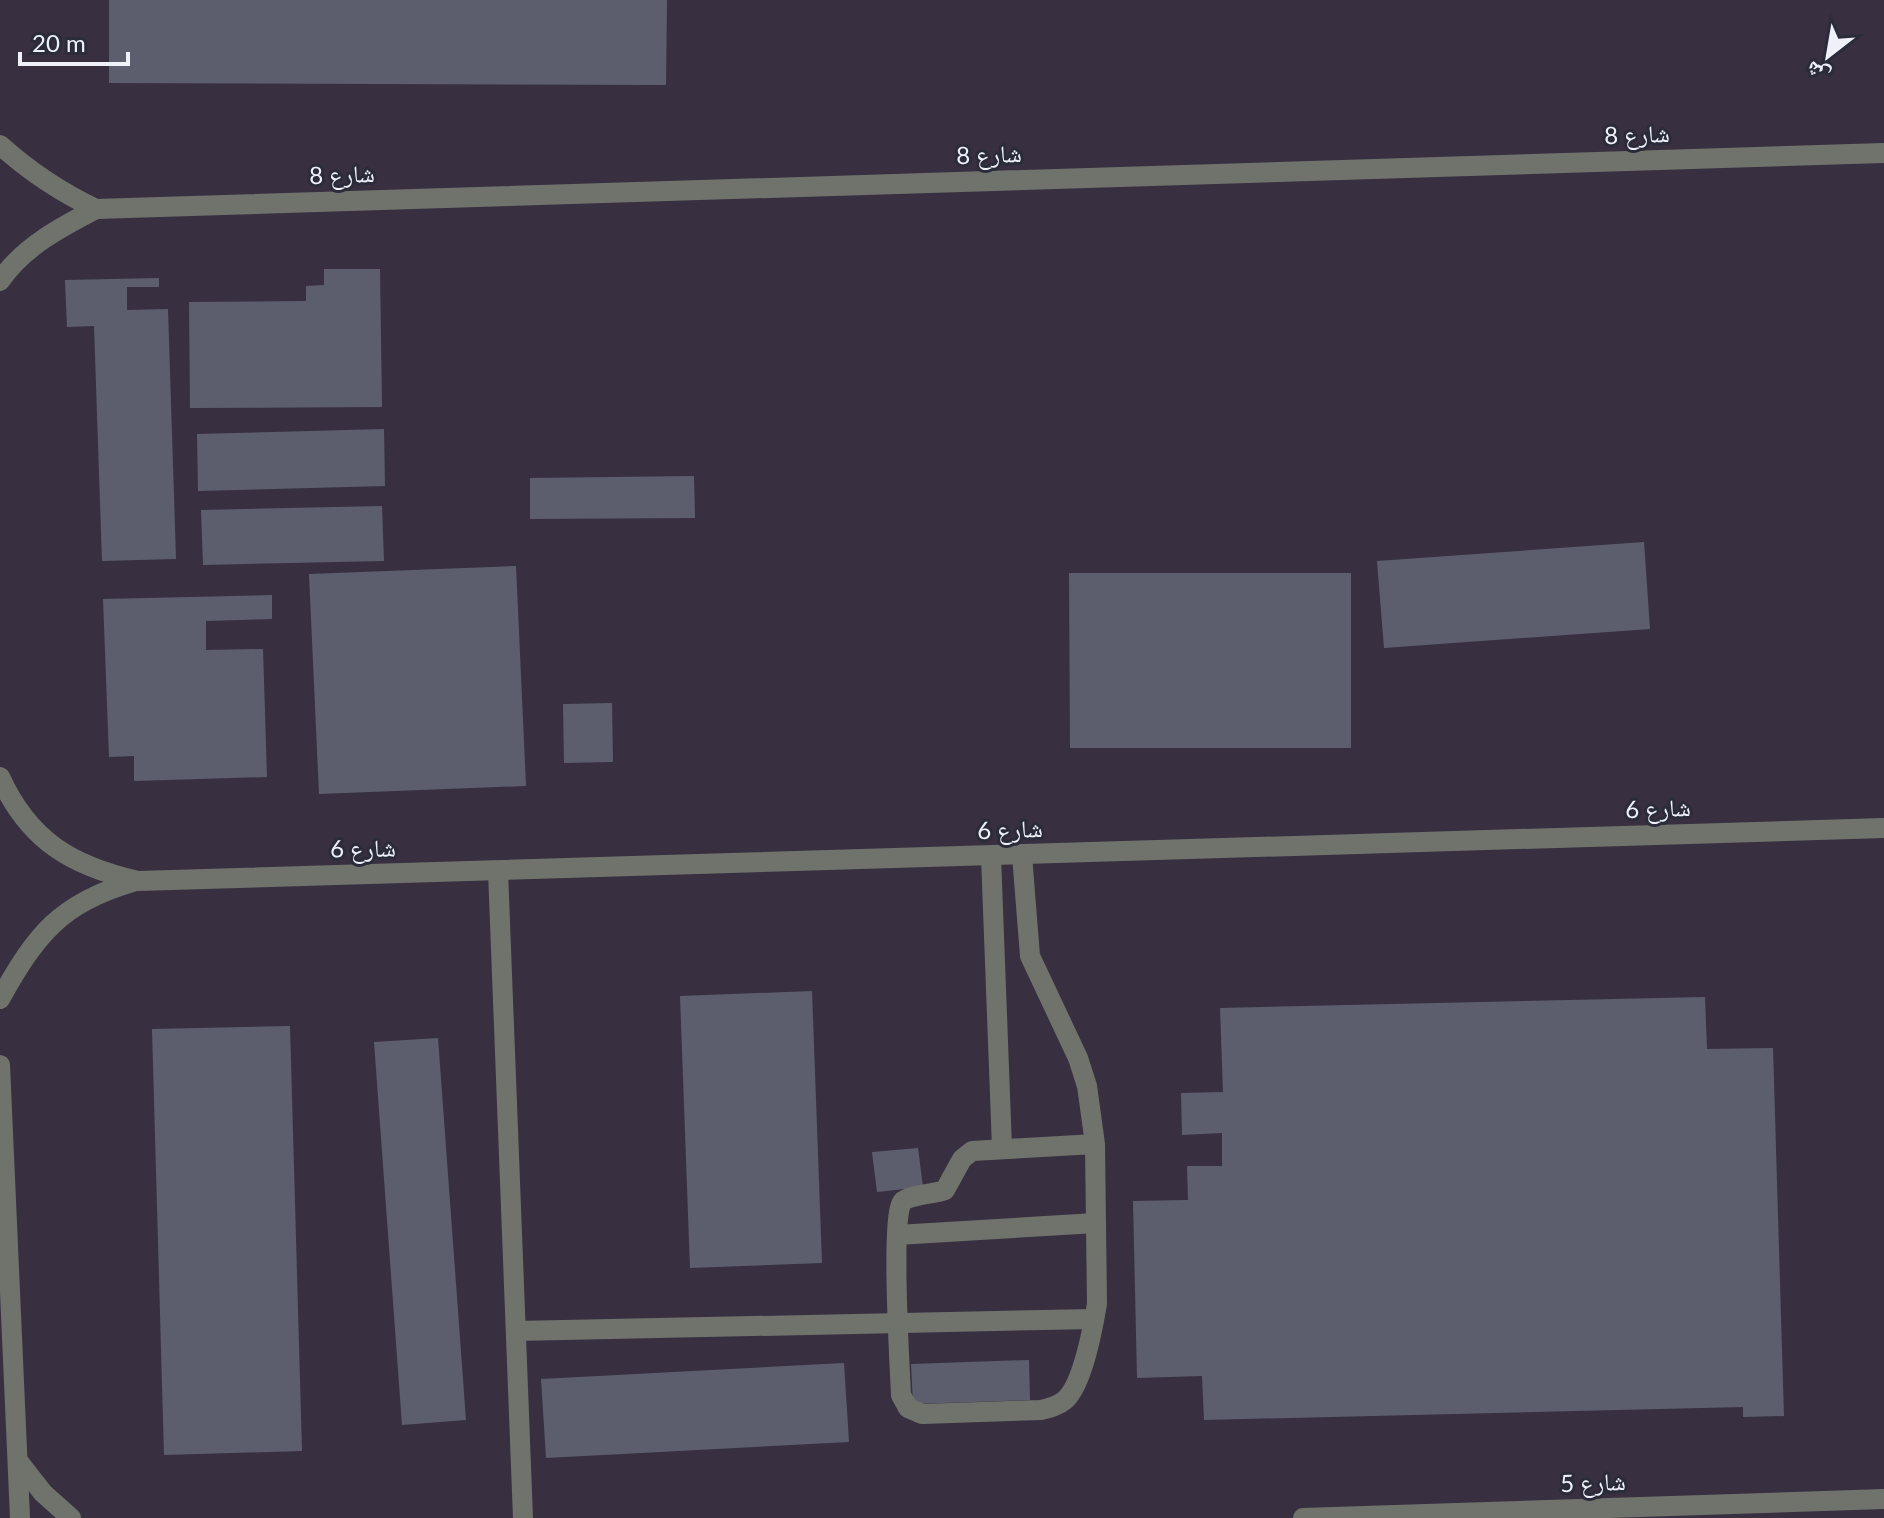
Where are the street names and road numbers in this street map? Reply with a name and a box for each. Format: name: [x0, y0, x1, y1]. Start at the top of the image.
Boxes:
street label: شارع 8: [1604, 118, 1670, 151]
street label: شارع 8: [956, 138, 1022, 171]
street label: شارع 8: [309, 158, 375, 191]
street label: شارع 6: [1625, 792, 1691, 825]
street label: شارع 6: [977, 813, 1043, 846]
street label: شارع 6: [330, 832, 396, 865]
street label: شارع 5: [1560, 1466, 1626, 1499]

